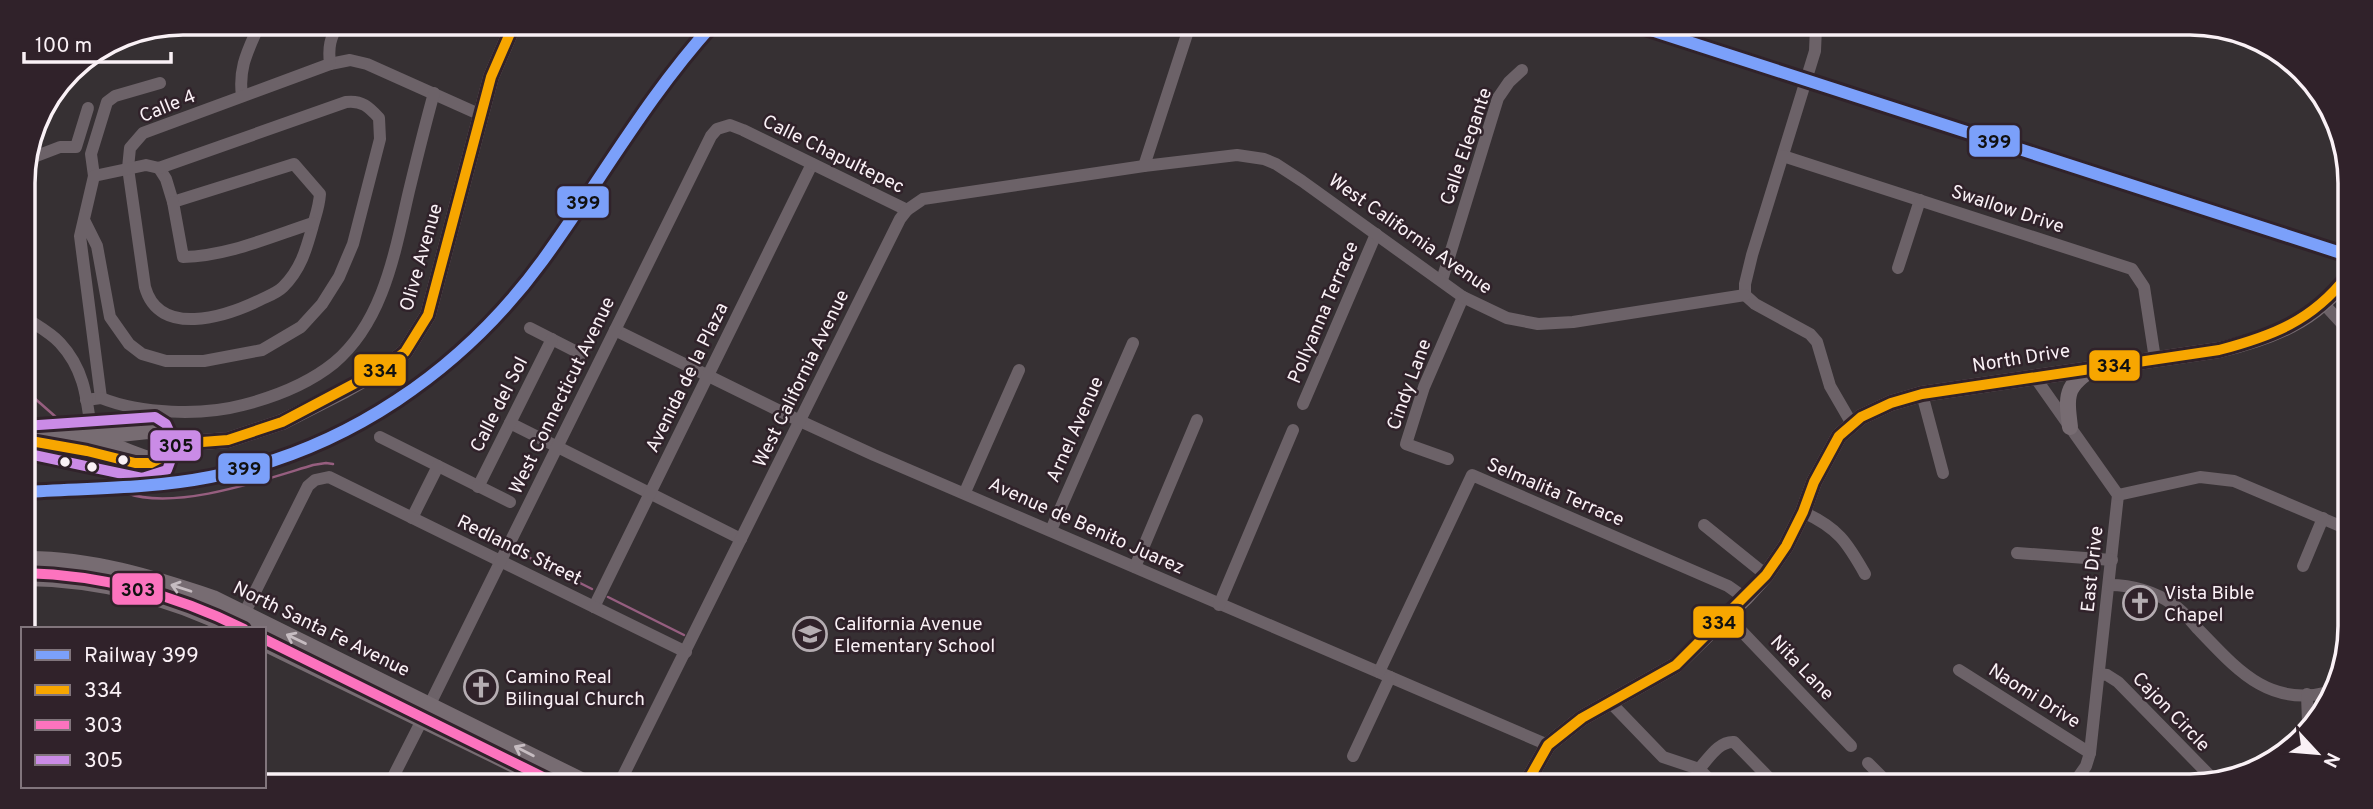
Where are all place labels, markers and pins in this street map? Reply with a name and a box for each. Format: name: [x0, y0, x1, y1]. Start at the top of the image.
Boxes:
unlabelled marker: [116, 453, 130, 467]
unlabelled marker: [58, 455, 72, 469]
unlabelled marker: [85, 460, 99, 474]
place label: Vista Bible Chapel: [2164, 582, 2255, 628]
church icon: Vista Bible Chapel: [2121, 584, 2159, 622]
place label: California Avenue Elementary School: [834, 613, 995, 659]
school or university icon: California Avenue Elementary School: [791, 615, 829, 653]
place label: Camino Real Bilingual Church: [505, 666, 645, 712]
church icon: Camino Real Bilingual Church: [462, 668, 500, 706]

